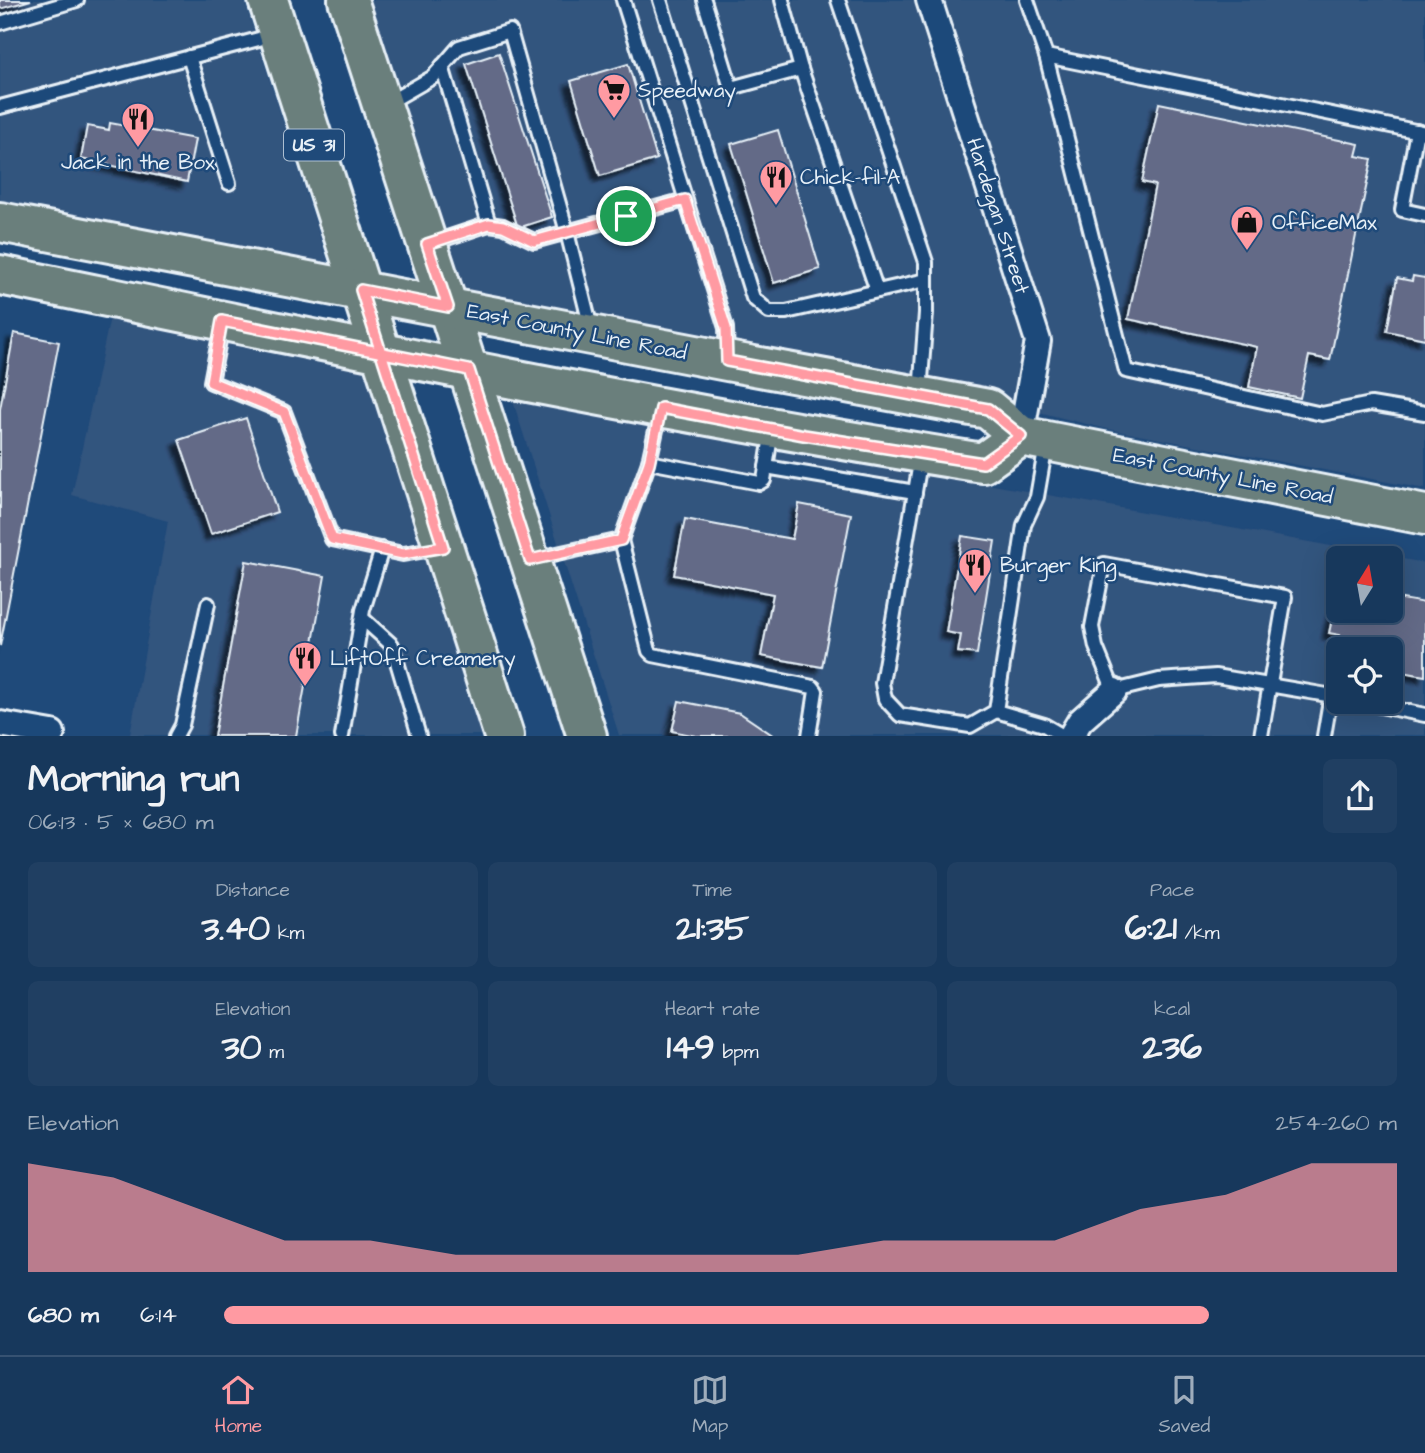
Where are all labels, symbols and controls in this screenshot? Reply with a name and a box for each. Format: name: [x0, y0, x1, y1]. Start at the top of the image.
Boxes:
supermarket icon: Speedway: [595, 71, 633, 120]
place label: Speedway: [638, 76, 736, 107]
restaurant icon: Jack in the Box: [119, 100, 157, 149]
road number: US 31: [284, 130, 344, 160]
street label: Hardegan Street: [957, 134, 1037, 299]
place label: Jack in the Box: [61, 148, 215, 177]
restaurant icon: Chick-fil-A: [757, 158, 795, 207]
place label: Chick-fil-A: [800, 163, 901, 192]
pin: [596, 186, 656, 246]
icon: arrive: [607, 197, 645, 235]
shop icon: OfficeMax: [1228, 203, 1266, 252]
place label: OfficeMax: [1272, 208, 1377, 237]
street label: East County Line Road: [464, 296, 689, 370]
street label: East County Line Road: [1110, 440, 1335, 514]
restaurant icon: Burger King: [956, 546, 994, 595]
north arrow: [1326, 546, 1404, 623]
map controls: [1326, 546, 1403, 714]
place label: Burger King: [1000, 551, 1117, 582]
button: locate: [1326, 637, 1403, 714]
restaurant icon: LiftOff Creamery: [286, 639, 324, 688]
place label: LiftOff Creamery: [330, 644, 516, 675]
text: Morning run: [28, 754, 240, 806]
button: share: [1323, 759, 1397, 833]
text: 06:13 · 5 × 680 m: [28, 806, 214, 838]
text: Distance: [216, 877, 290, 904]
text: Time: [693, 877, 732, 904]
text: Pace: [1150, 877, 1194, 904]
text: 3.40: [201, 904, 270, 953]
text: 21:35: [676, 904, 749, 953]
text: 6:21: [1125, 904, 1177, 953]
text: km: [270, 920, 304, 947]
text: /km: [1177, 920, 1220, 947]
text: Elevation: [215, 996, 290, 1023]
text: Heart rate: [665, 996, 760, 1023]
text: kcal: [1154, 996, 1190, 1023]
text: 30: [222, 1023, 262, 1072]
text: 149: [667, 1023, 715, 1072]
text: 236: [1142, 1023, 1202, 1072]
text: m: [262, 1039, 284, 1066]
text: bpm: [715, 1039, 758, 1066]
text: Elevation: [28, 1107, 119, 1139]
text: 254–260 m: [1276, 1107, 1397, 1139]
text: 680 m: [28, 1299, 99, 1331]
text: 6:14: [140, 1299, 177, 1331]
tab: Home: [215, 1371, 262, 1440]
tab: Map: [691, 1371, 729, 1440]
tab: Saved: [1159, 1371, 1210, 1440]

